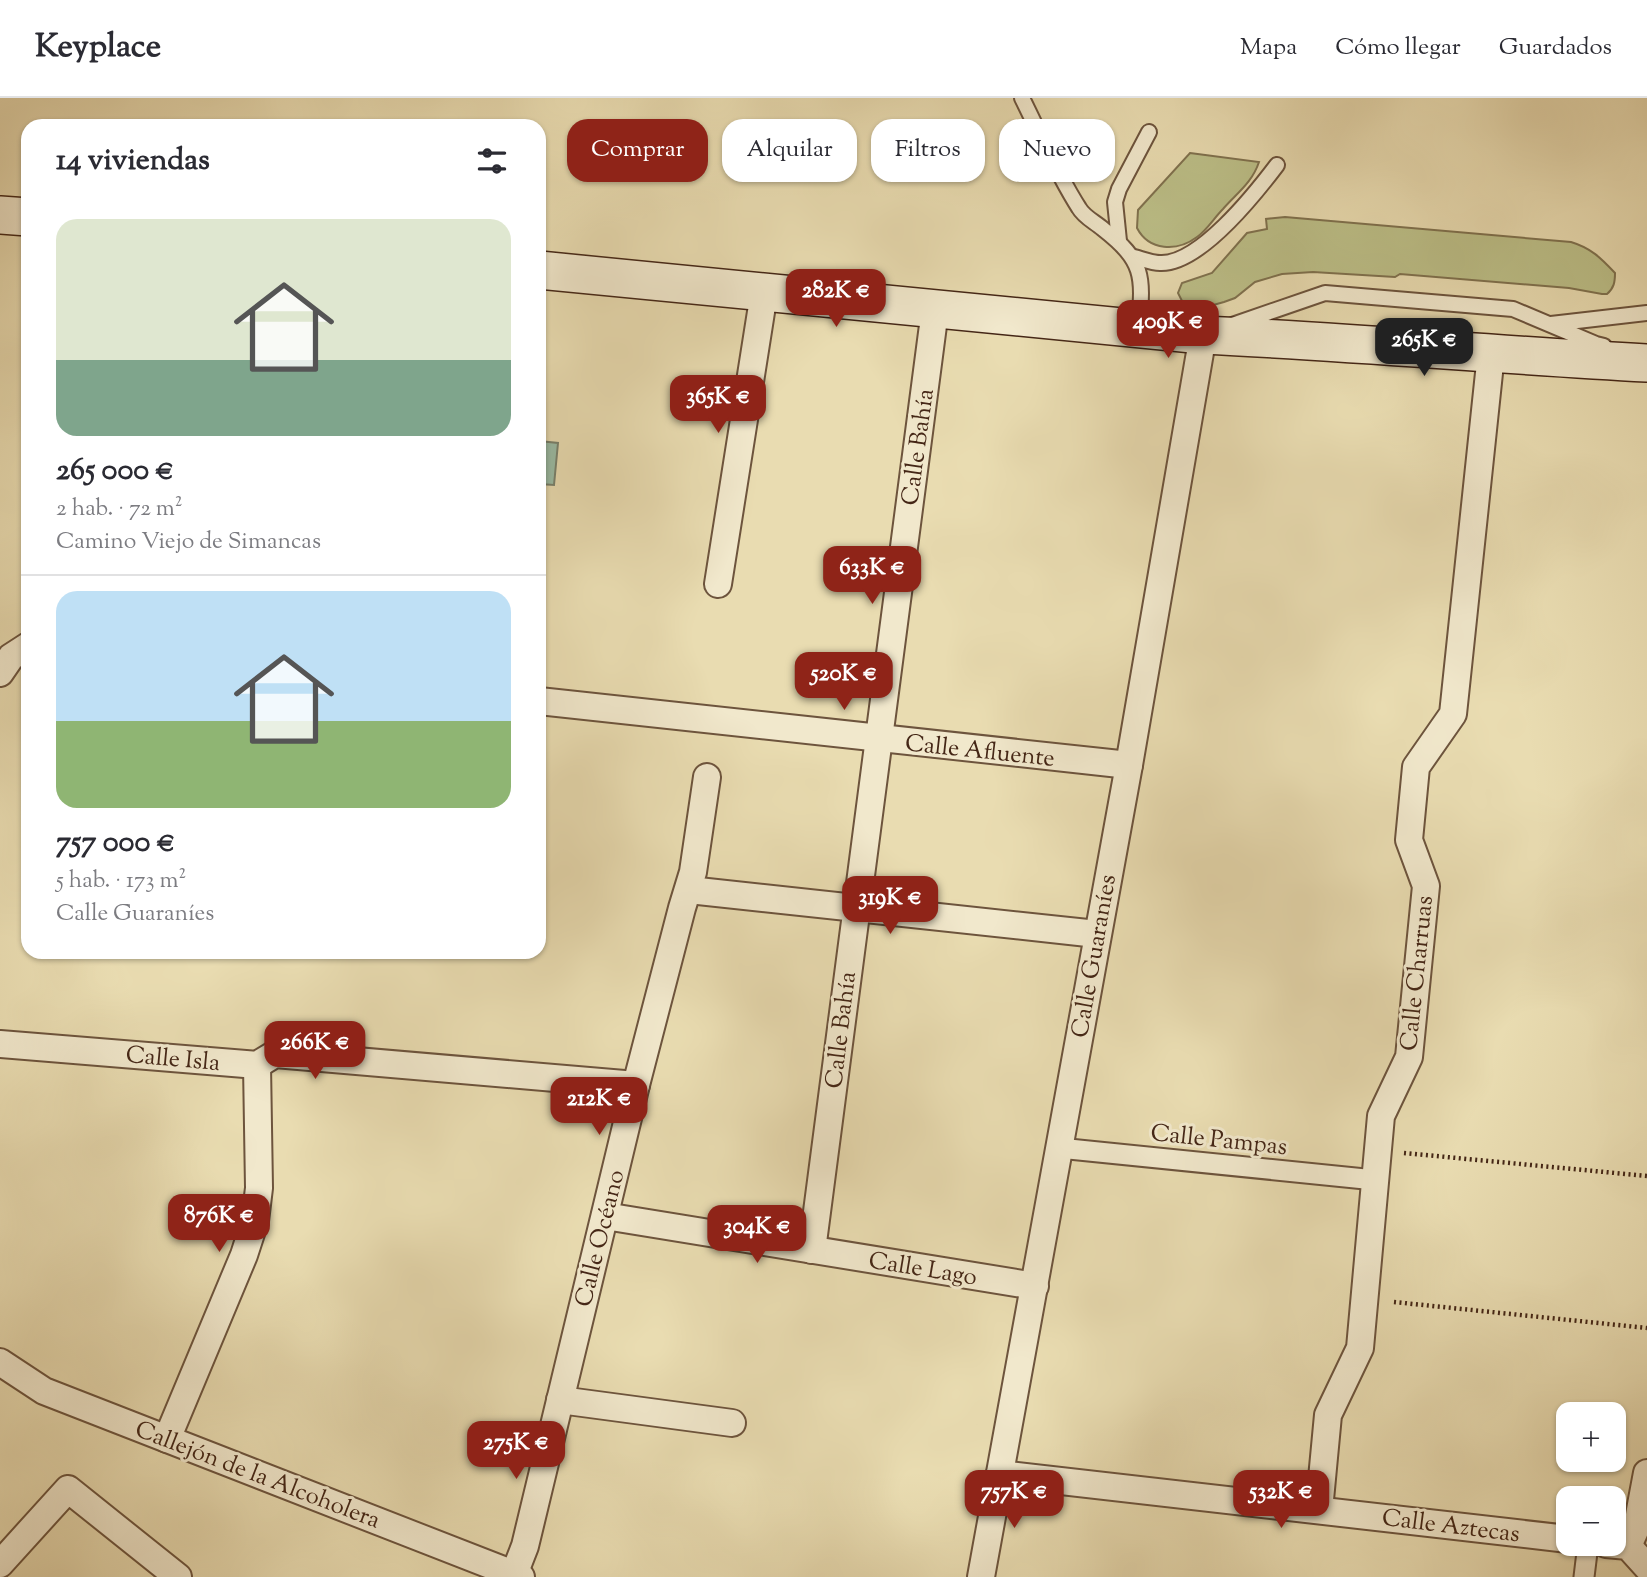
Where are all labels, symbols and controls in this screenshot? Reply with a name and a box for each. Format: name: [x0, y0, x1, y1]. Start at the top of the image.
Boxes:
text: Keyplace: [35, 24, 161, 72]
text: Mapa: [1240, 31, 1297, 65]
text: Cómo llegar: [1335, 31, 1461, 65]
text: Guardados: [1499, 31, 1612, 65]
chip: Comprar: [567, 119, 708, 182]
chip: Alquilar: [722, 119, 857, 182]
chip: Filtros: [871, 119, 985, 182]
chip: Nuevo: [999, 119, 1115, 182]
text: 14 viviendas: [56, 140, 210, 183]
icon: filters: [473, 142, 511, 180]
icon: home: [221, 264, 347, 390]
pin: 282K €: [779, 270, 893, 329]
text: 282K €: [802, 275, 870, 308]
pin: 409K €: [1111, 300, 1225, 360]
text: 409K €: [1133, 306, 1203, 339]
pin: 265K €: [1367, 318, 1481, 378]
text: 265K €: [1391, 324, 1457, 357]
pin: 365K €: [661, 376, 775, 435]
text: 365K €: [686, 381, 750, 414]
street label: Calle Bahía: [894, 387, 944, 508]
text: 265 000 €: [56, 450, 174, 493]
text: 2 hab. · 72 m²: [56, 493, 183, 526]
text: Camino Viejo de Simancas: [56, 526, 321, 559]
pin: 633K €: [815, 546, 929, 606]
text: 633K €: [839, 552, 905, 585]
icon: home: [221, 636, 347, 762]
pin: 520K €: [787, 652, 901, 712]
text: 520K €: [811, 658, 877, 691]
street label: Calle Afluente: [903, 727, 1056, 777]
text: 757 000 €: [56, 822, 175, 865]
text: 5 hab. · 173 m²: [56, 865, 186, 898]
street label: Calle Guaraníes: [1064, 872, 1126, 1041]
pin: 319K €: [833, 876, 947, 936]
text: 319K €: [858, 882, 922, 915]
street label: Calle Charruas: [1393, 894, 1443, 1053]
text: Calle Guaraníes: [56, 898, 214, 931]
street label: Calle Bahía: [818, 970, 866, 1091]
pin: 266K €: [258, 1021, 372, 1081]
text: 266K €: [280, 1027, 350, 1060]
street label: Calle Isla: [124, 1039, 221, 1081]
pin: 212K €: [542, 1077, 656, 1137]
text: 212K €: [566, 1083, 632, 1116]
street label: Calle Pampas: [1149, 1117, 1289, 1165]
street label: Calle Océano: [567, 1166, 634, 1311]
pin: 876K €: [162, 1194, 276, 1254]
text: 876K €: [184, 1200, 254, 1233]
pin: 304K €: [700, 1206, 814, 1265]
text: 304K €: [723, 1211, 791, 1244]
street label: Calle Lago: [866, 1245, 979, 1295]
map controls: [1556, 1402, 1626, 1556]
button: +: [1556, 1402, 1626, 1472]
street label: Callejón de la Alcoholera: [130, 1413, 385, 1538]
pin: 275K €: [459, 1422, 573, 1481]
text: 275K €: [483, 1427, 549, 1460]
pin: 757K €: [957, 1470, 1071, 1530]
pin: 532K €: [1224, 1470, 1338, 1530]
text: 757K €: [981, 1476, 1047, 1509]
text: 532K €: [1249, 1476, 1313, 1509]
button: −: [1556, 1486, 1626, 1556]
street label: Calle Aztecas: [1380, 1502, 1522, 1552]

